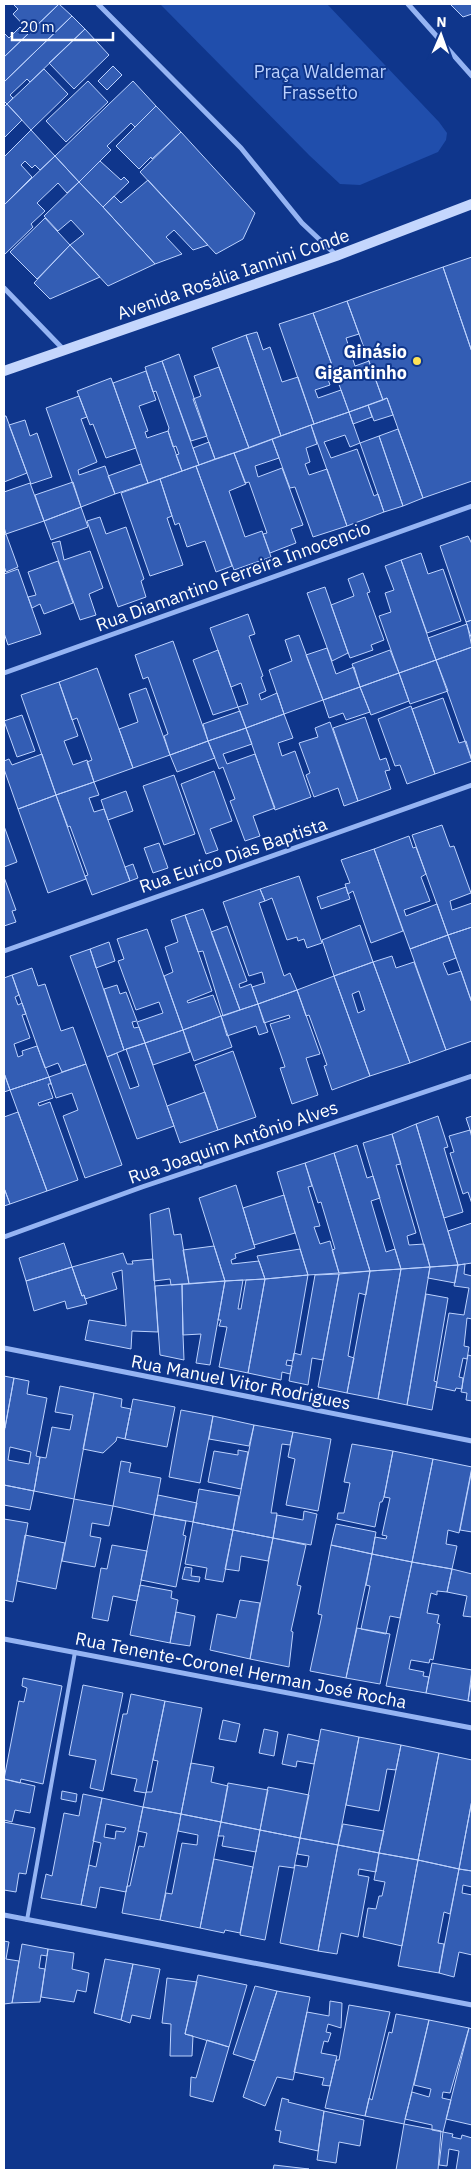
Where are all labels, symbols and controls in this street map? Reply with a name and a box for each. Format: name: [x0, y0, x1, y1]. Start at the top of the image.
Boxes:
scale bar: [12, 10, 114, 42]
north arrow: [416, 10, 466, 60]
text: N: [436, 13, 447, 31]
text: 20 m: [20, 17, 55, 36]
park label: Praça Waldemar Frassetto: [254, 60, 387, 104]
street label: Avenida Rosália Iannini Conde: [114, 223, 352, 325]
place label: Ginásio Gigantinho: [314, 340, 407, 384]
marker: Ginásio Gigantinho: [411, 355, 423, 367]
street label: Rua Diamantino Ferreira Innocencio: [93, 516, 373, 636]
street label: Rua Eurico Dias Baptista: [136, 812, 330, 898]
street label: Rua Joaquim Antônio Alves: [125, 1095, 341, 1189]
street label: Rua Manuel Vitor Rodrigues: [129, 1349, 353, 1415]
street label: Rua Tenente-Coronel Herman José Rocha: [73, 1627, 409, 1714]

